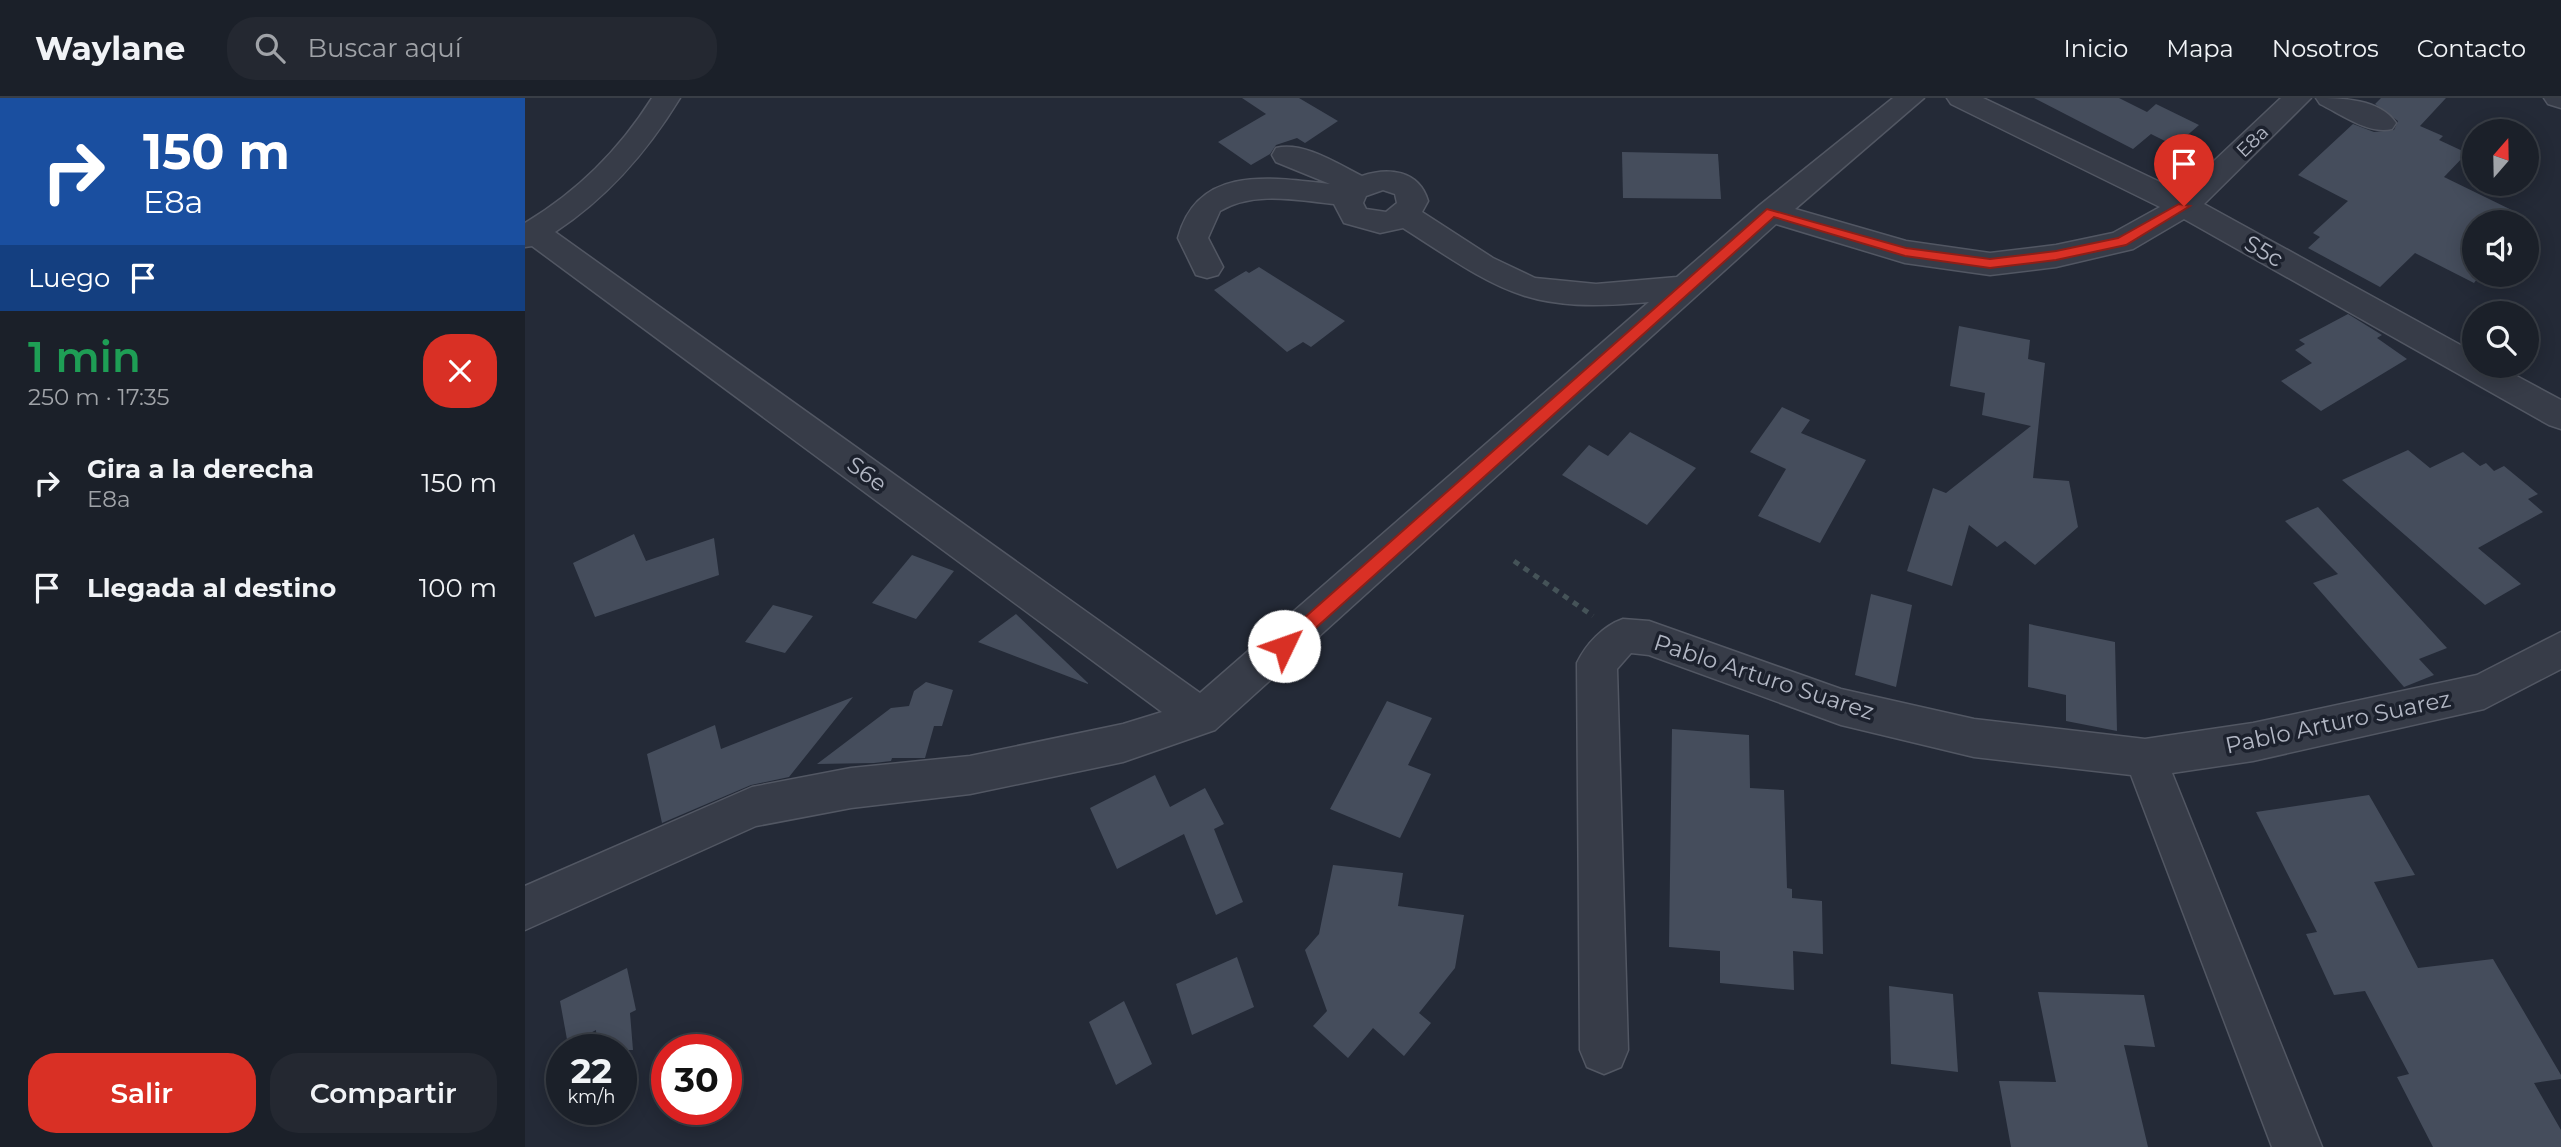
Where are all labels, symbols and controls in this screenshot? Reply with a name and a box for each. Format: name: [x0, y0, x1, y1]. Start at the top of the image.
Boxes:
search box: [227, 17, 717, 80]
text: Waylane: [35, 28, 185, 68]
icon: search: [251, 29, 289, 67]
text: Buscar aquí: [307, 32, 462, 64]
text: Inicio: [2063, 34, 2128, 63]
text: Mapa: [2166, 34, 2234, 63]
text: Nosotros: [2272, 34, 2379, 63]
text: Contacto: [2417, 34, 2526, 63]
north arrow: [2462, 119, 2539, 196]
map controls: [2462, 119, 2539, 378]
street label: E8a: [2231, 121, 2273, 162]
text: 150 m: [143, 122, 290, 181]
icon: right: [28, 126, 119, 217]
pin: [2154, 134, 2214, 206]
icon: arrive: [2165, 145, 2203, 183]
text: E8a: [143, 182, 203, 221]
button: sound: [2462, 210, 2539, 287]
street label: S5c: [2240, 229, 2288, 273]
icon: arrive: [124, 259, 162, 297]
text: Luego: [28, 262, 110, 294]
button: search: [2462, 301, 2539, 378]
text: 1 min: [28, 331, 141, 383]
button: close: [423, 334, 497, 408]
text: 250 m · 17:35: [28, 383, 170, 411]
street label: S6e: [842, 450, 892, 498]
text: Gira a la derecha: [87, 453, 314, 485]
icon: right: [28, 464, 66, 502]
text: 150 m: [421, 467, 497, 499]
text: E8a: [87, 485, 130, 513]
icon: arrive: [28, 569, 66, 607]
text: Llegada al destino: [87, 572, 336, 604]
text: 100 m: [419, 572, 497, 604]
position arrow: [1247, 609, 1321, 683]
street label: Pablo Arturo Suarez: [1650, 628, 1878, 726]
street label: Pablo Arturo Suarez: [2223, 684, 2453, 760]
speed limit sign: 30: [651, 1034, 742, 1125]
text: 22: [571, 1049, 612, 1092]
button: Salir: [28, 1053, 256, 1133]
button: Compartir: [270, 1053, 497, 1133]
text: km/h: [567, 1086, 616, 1108]

